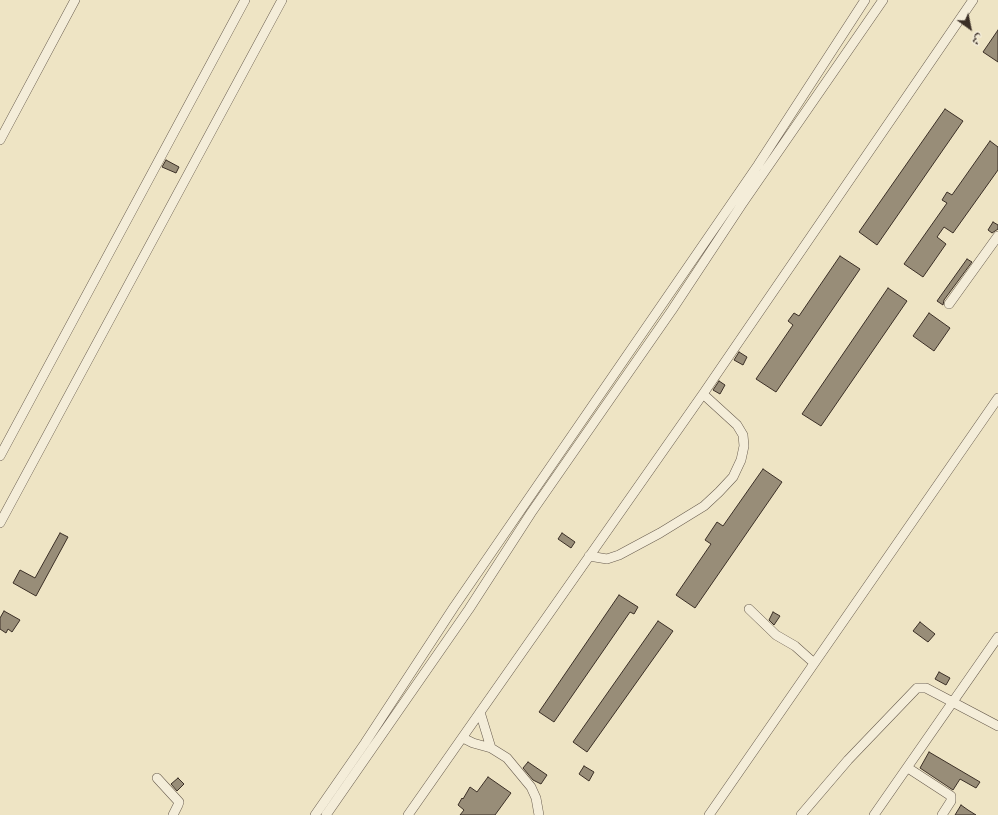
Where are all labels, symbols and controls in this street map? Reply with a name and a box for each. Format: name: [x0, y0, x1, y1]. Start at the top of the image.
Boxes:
north arrow: [950, 8, 990, 48]
text: ش: [968, 29, 985, 48]

